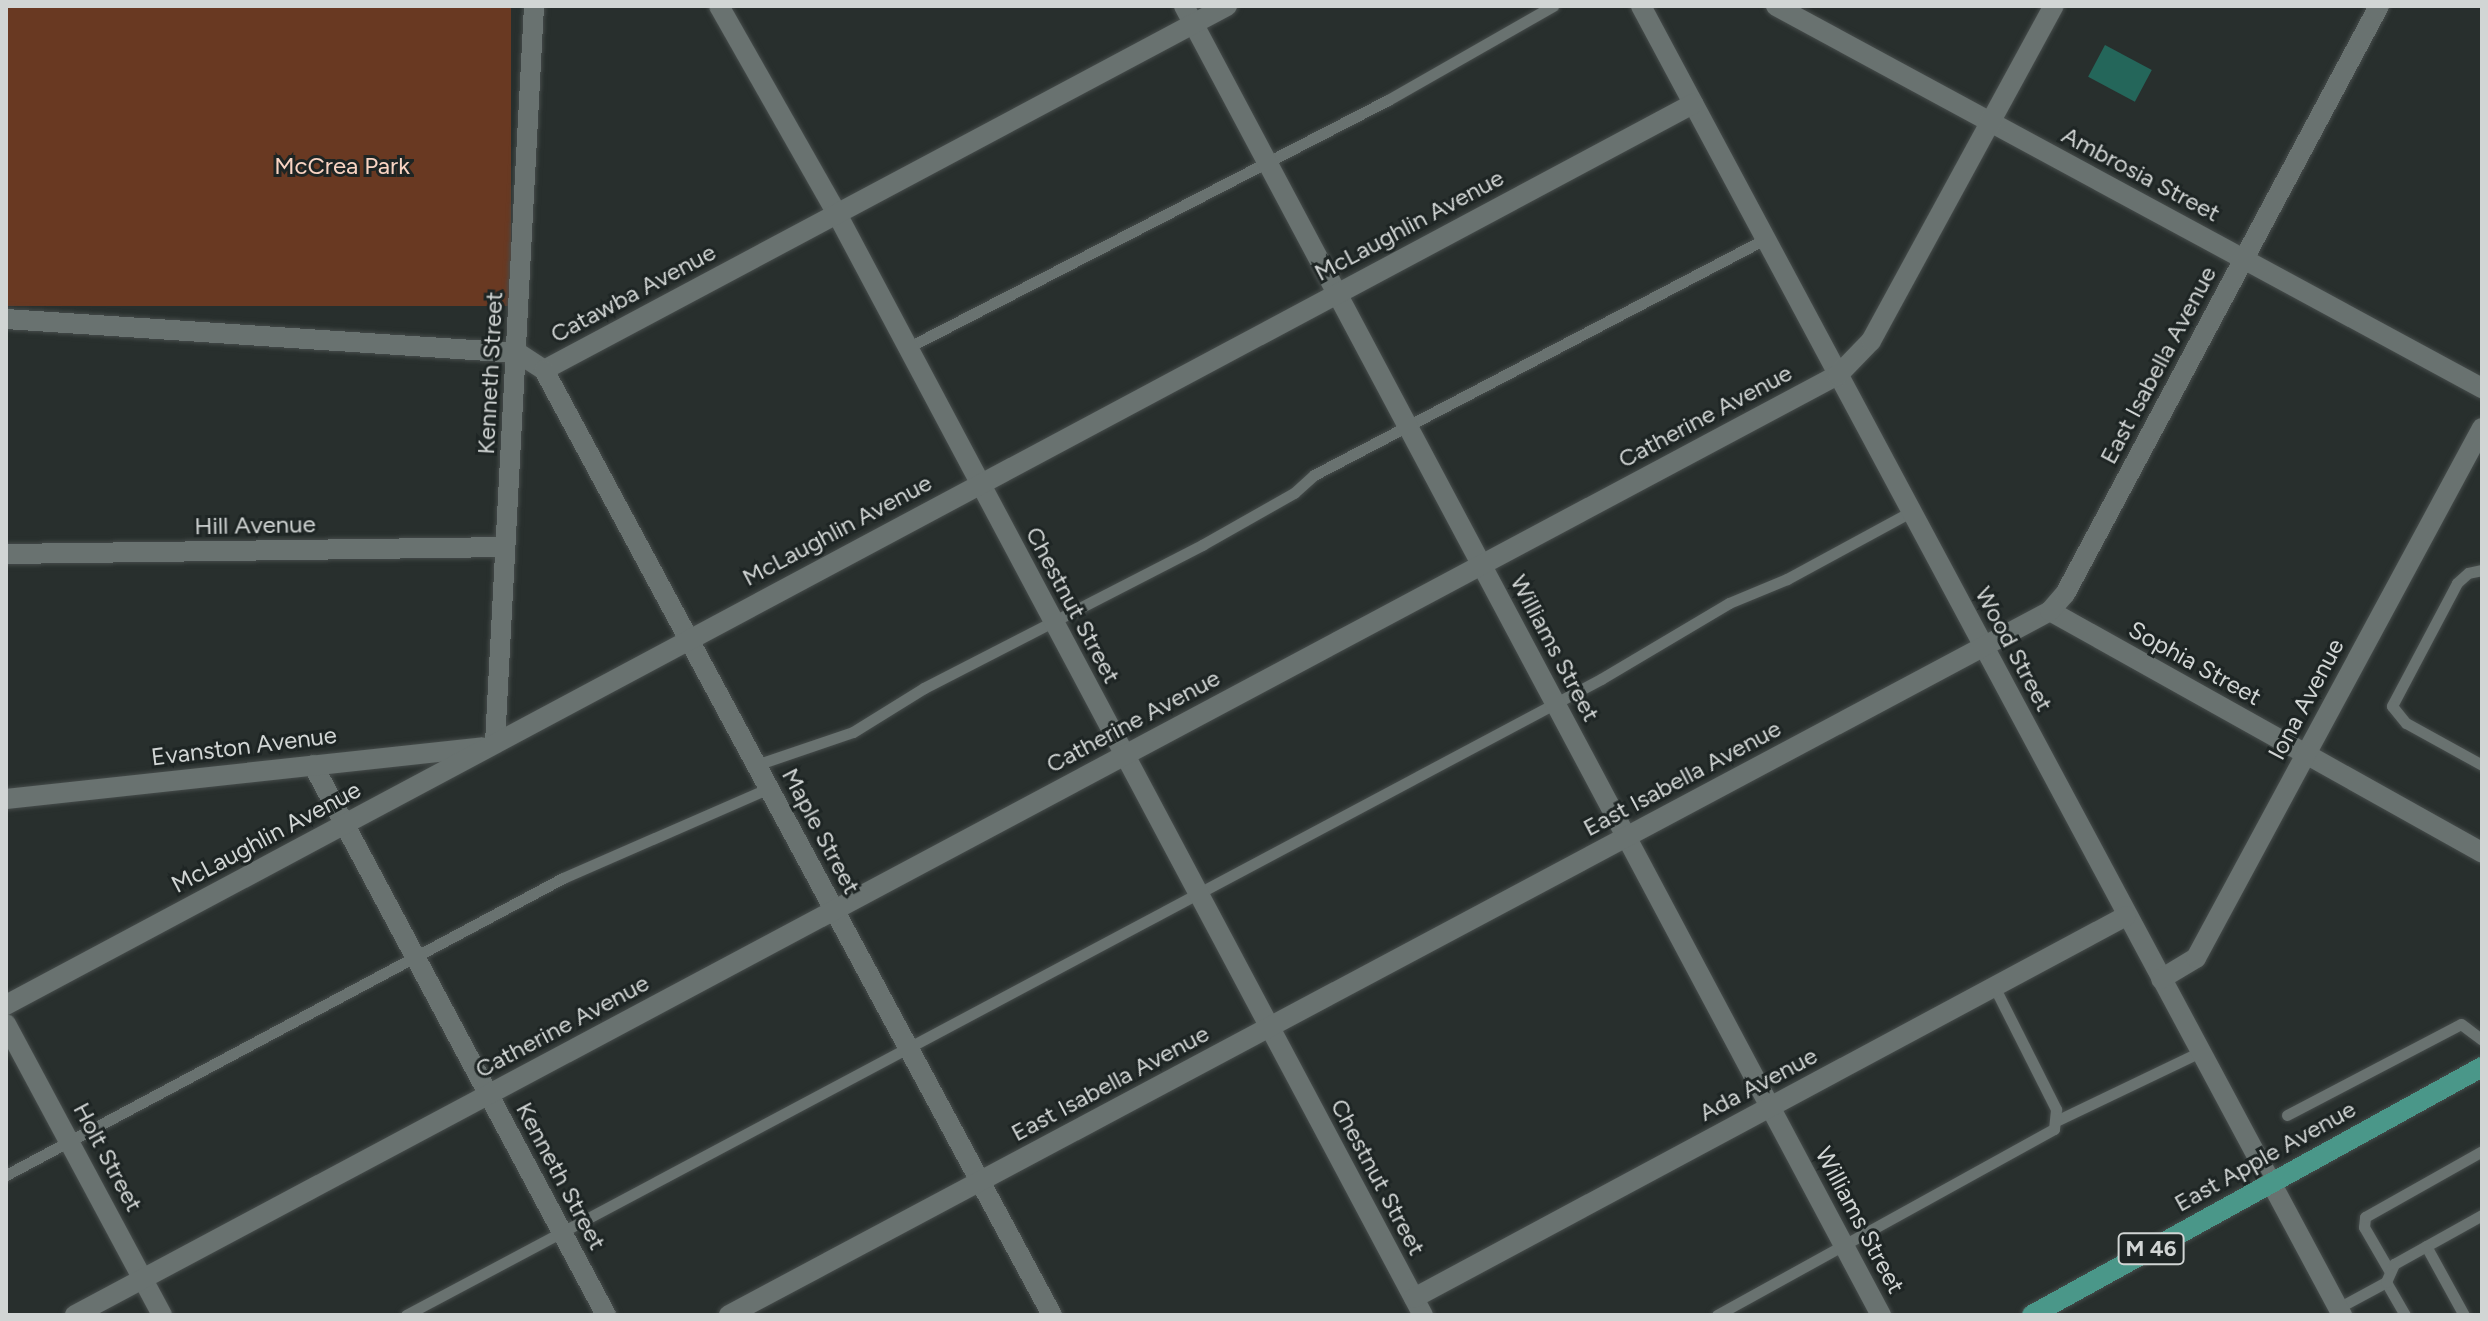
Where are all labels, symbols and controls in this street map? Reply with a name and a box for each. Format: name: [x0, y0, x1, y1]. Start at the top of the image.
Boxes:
street label: Ambrosia Street: [2057, 120, 2225, 228]
park label: McCrea Park: [274, 152, 410, 180]
street label: McLaughlin Avenue: [1309, 163, 1509, 287]
street label: Catawba Avenue: [546, 237, 720, 349]
street label: East Isabella Avenue: [2094, 261, 2222, 469]
street label: Kenneth Street: [471, 291, 509, 455]
street label: Catherine Avenue: [1613, 358, 1797, 474]
street label: McLaughlin Avenue: [737, 468, 937, 592]
street label: Hill Avenue: [194, 510, 316, 540]
street label: Chestnut Street: [1020, 522, 1126, 688]
street label: Williams Street: [1504, 570, 1606, 726]
street label: Wood Street: [1969, 582, 2059, 716]
street label: Sophia Street: [2124, 615, 2266, 711]
street label: Iona Avenue: [2262, 633, 2350, 765]
street label: Catherine Avenue: [1041, 663, 1225, 779]
street label: East Isabella Avenue: [1578, 714, 1786, 842]
street label: Evanston Avenue: [150, 720, 338, 772]
street label: Maple Street: [776, 763, 866, 899]
street label: McLaughlin Avenue: [166, 775, 366, 899]
street label: Catherine Avenue: [470, 968, 654, 1084]
street label: East Isabella Avenue: [1006, 1019, 1214, 1147]
street label: Ada Avenue: [1694, 1041, 1822, 1127]
street label: Chestnut Street: [1325, 1094, 1431, 1260]
street label: East Apple Avenue: [2169, 1094, 2361, 1218]
street label: Kenneth Street: [510, 1097, 612, 1255]
street label: Holt Street: [67, 1098, 149, 1216]
street label: Williams Street: [1809, 1142, 1911, 1298]
road number: M 46: [2117, 1231, 2185, 1267]

